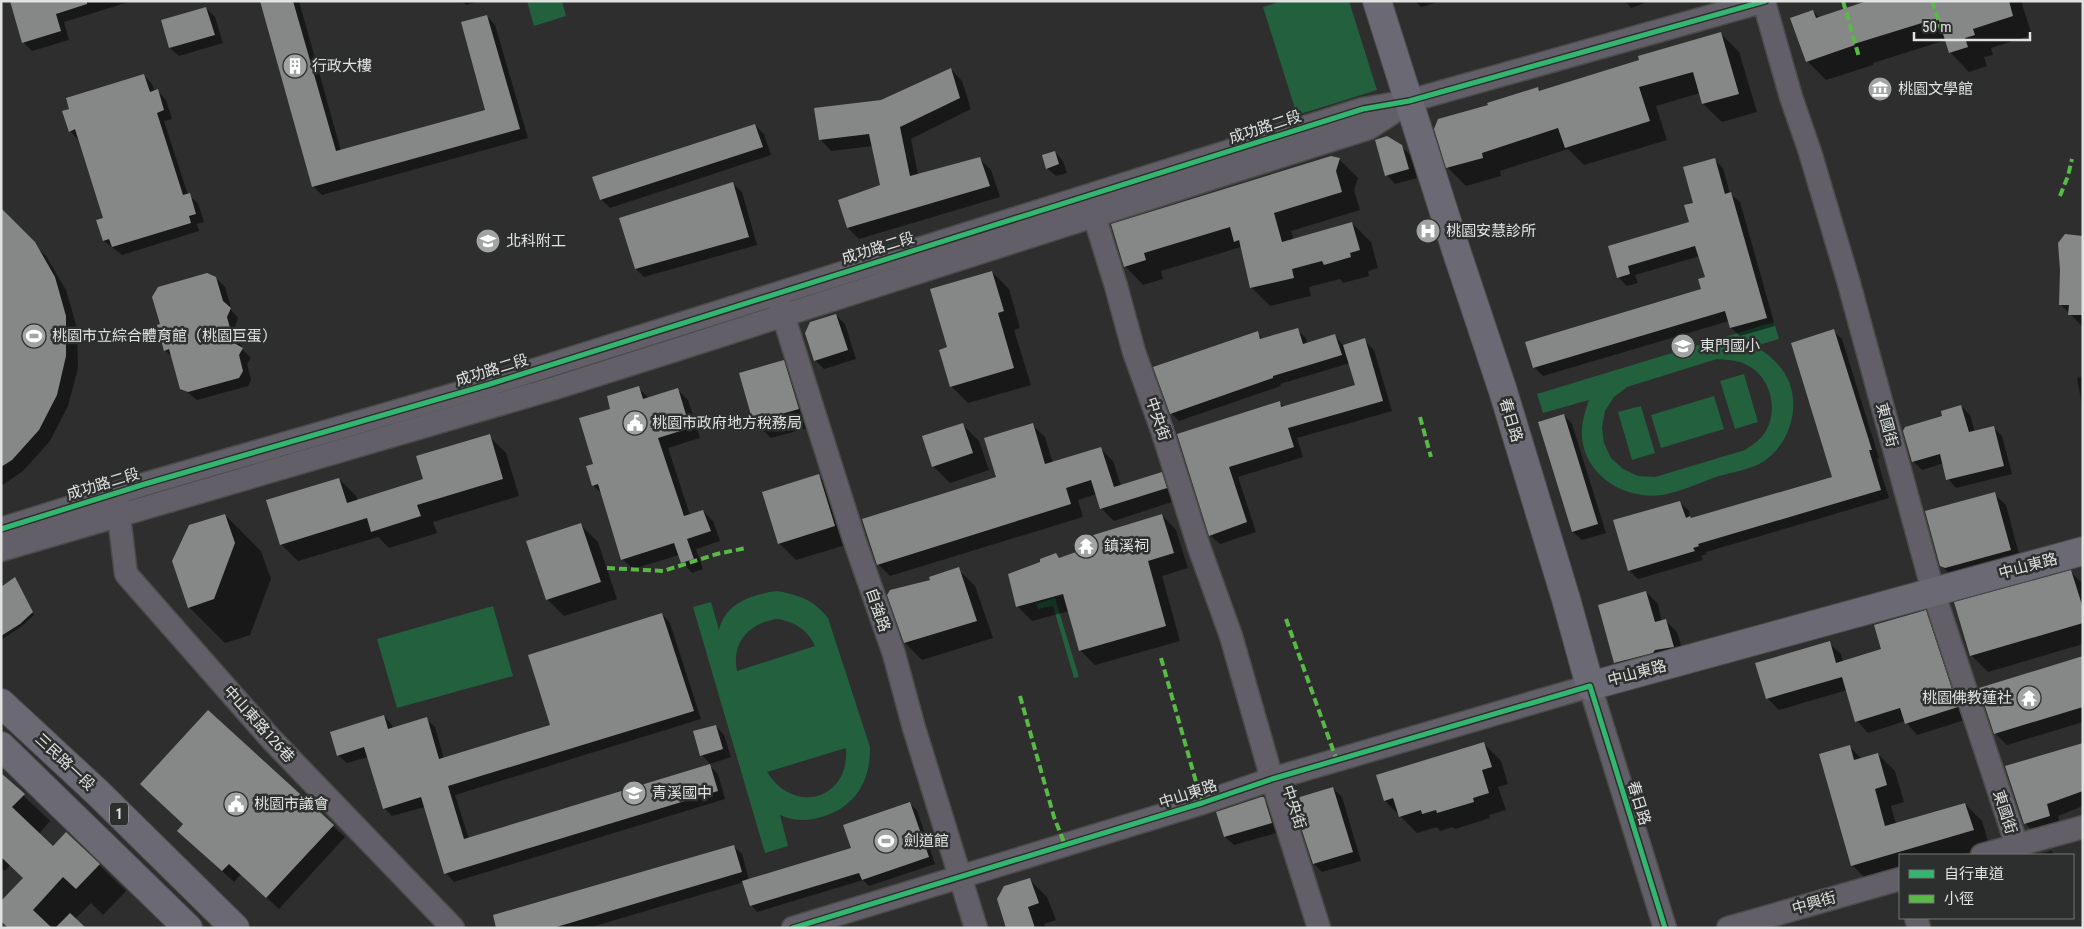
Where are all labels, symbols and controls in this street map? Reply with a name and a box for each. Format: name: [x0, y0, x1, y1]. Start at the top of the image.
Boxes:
scale bar: [1914, 10, 2030, 42]
text: 50 m: [1922, 18, 1952, 36]
building icon: 行政大樓: [282, 53, 308, 79]
place label: 行政大樓: [312, 57, 372, 75]
museum icon: 桃園文學館: [1867, 76, 1893, 102]
place label: 桃園文學館: [1898, 80, 1973, 98]
street label: 成功路二段: [1227, 107, 1303, 147]
hospital icon: 桃園安慧診所: [1415, 218, 1441, 244]
place label: 桃園安慧診所: [1446, 222, 1536, 240]
school or university icon: 北科附工: [475, 228, 501, 254]
street label: 成功路二段: [839, 228, 917, 268]
place label: 北科附工: [506, 232, 566, 250]
sports icon: 桃園市立綜合體育館（桃園巨蛋）: [21, 323, 47, 349]
place label: 桃園市立綜合體育館（桃園巨蛋）: [52, 327, 277, 345]
school or university icon: 東門國小: [1670, 333, 1696, 359]
place label: 東門國小: [1700, 337, 1760, 355]
street label: 成功路二段: [453, 350, 531, 390]
street label: 中央街: [1142, 395, 1174, 443]
street label: 春日路: [1496, 396, 1526, 444]
street label: 東國街: [1872, 401, 1902, 449]
public building icon: 桃園市政府地方稅務局: [622, 410, 648, 436]
place label: 桃園市政府地方稅務局: [652, 414, 802, 432]
street label: 成功路二段: [64, 464, 142, 504]
temple icon: 鎮溪祠: [1073, 533, 1099, 559]
place label: 鎮溪祠: [1104, 537, 1149, 555]
street label: 中山東路: [1997, 550, 2059, 582]
street label: 自強路: [862, 586, 894, 634]
street label: 中山東路: [1606, 657, 1668, 689]
street label: 中山東路126巷: [220, 682, 298, 766]
temple icon: 桃園佛教蓮社: [2016, 685, 2042, 711]
place label: 桃園佛教蓮社: [1922, 689, 2012, 707]
street label: 三民路一段: [31, 730, 99, 794]
street label: 中山東路: [1157, 776, 1219, 812]
street label: 春日路: [1624, 779, 1654, 827]
school or university icon: 青溪國中: [621, 780, 647, 806]
street label: 中央街: [1278, 783, 1310, 831]
place label: 青溪國中: [652, 784, 712, 802]
street label: 東國街: [1989, 788, 2021, 836]
public building icon: 桃園市議會: [223, 791, 249, 817]
place label: 桃園市議會: [254, 795, 329, 813]
road number: 1: [110, 802, 128, 826]
sports icon: 劍道館: [873, 828, 899, 854]
place label: 劍道館: [904, 832, 949, 850]
legend: [1899, 854, 2074, 919]
text: 自行車道: [1944, 865, 2004, 883]
street label: 中興街: [1790, 888, 1838, 918]
text: 小徑: [1944, 890, 1974, 908]

